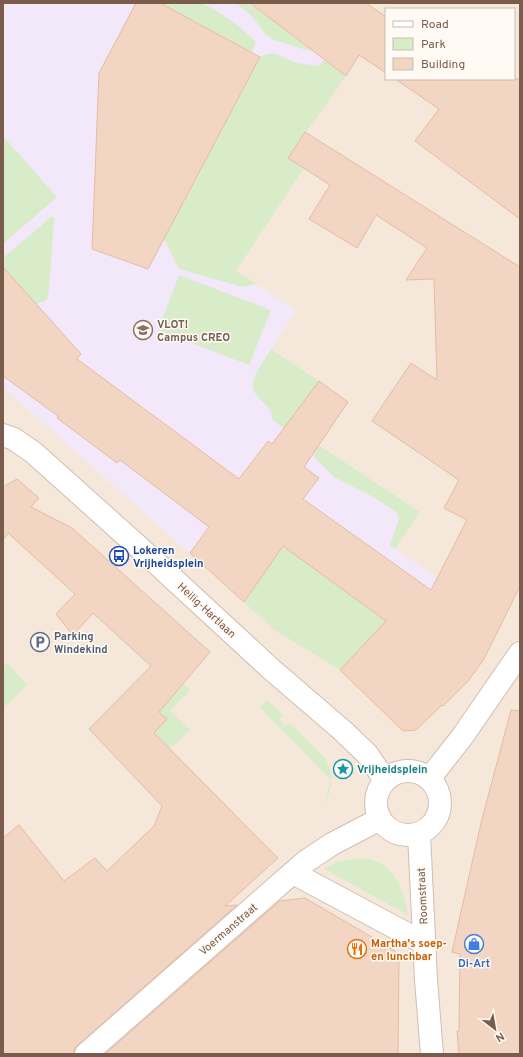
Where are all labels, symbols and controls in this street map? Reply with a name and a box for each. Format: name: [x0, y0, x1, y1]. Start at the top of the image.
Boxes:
legend: [385, 8, 515, 80]
text: Road: [421, 17, 449, 33]
text: Park: [421, 37, 446, 53]
text: Building: [421, 57, 465, 73]
place label: VLOT! Campus CREO: [157, 318, 230, 345]
school or university icon: VLOT! Campus CREO: [132, 319, 154, 341]
place label: Lokeren Vrijheidsplein: [133, 544, 204, 571]
bus stop icon: Lokeren Vrijheidsplein: [108, 545, 130, 567]
street label: Heilig-Hartlaan: [174, 580, 239, 641]
place label: Parking Windekind: [54, 630, 108, 657]
parking icon: Parking Windekind: [29, 631, 51, 653]
place icon: Vrijheidsplein: [332, 758, 354, 780]
place label: Vrijheidsplein: [357, 763, 428, 777]
street label: Roomstraat: [415, 867, 431, 925]
street label: Voermanstraat: [197, 901, 261, 959]
shop icon: Di-Art: [463, 933, 485, 955]
place label: Martha's soep- en lunchbar: [371, 937, 447, 964]
restaurant icon: Martha's soep- en lunchbar: [346, 938, 368, 960]
place label: Di-Art: [458, 957, 490, 971]
north arrow: [475, 1009, 515, 1049]
text: N: [493, 1029, 507, 1045]

